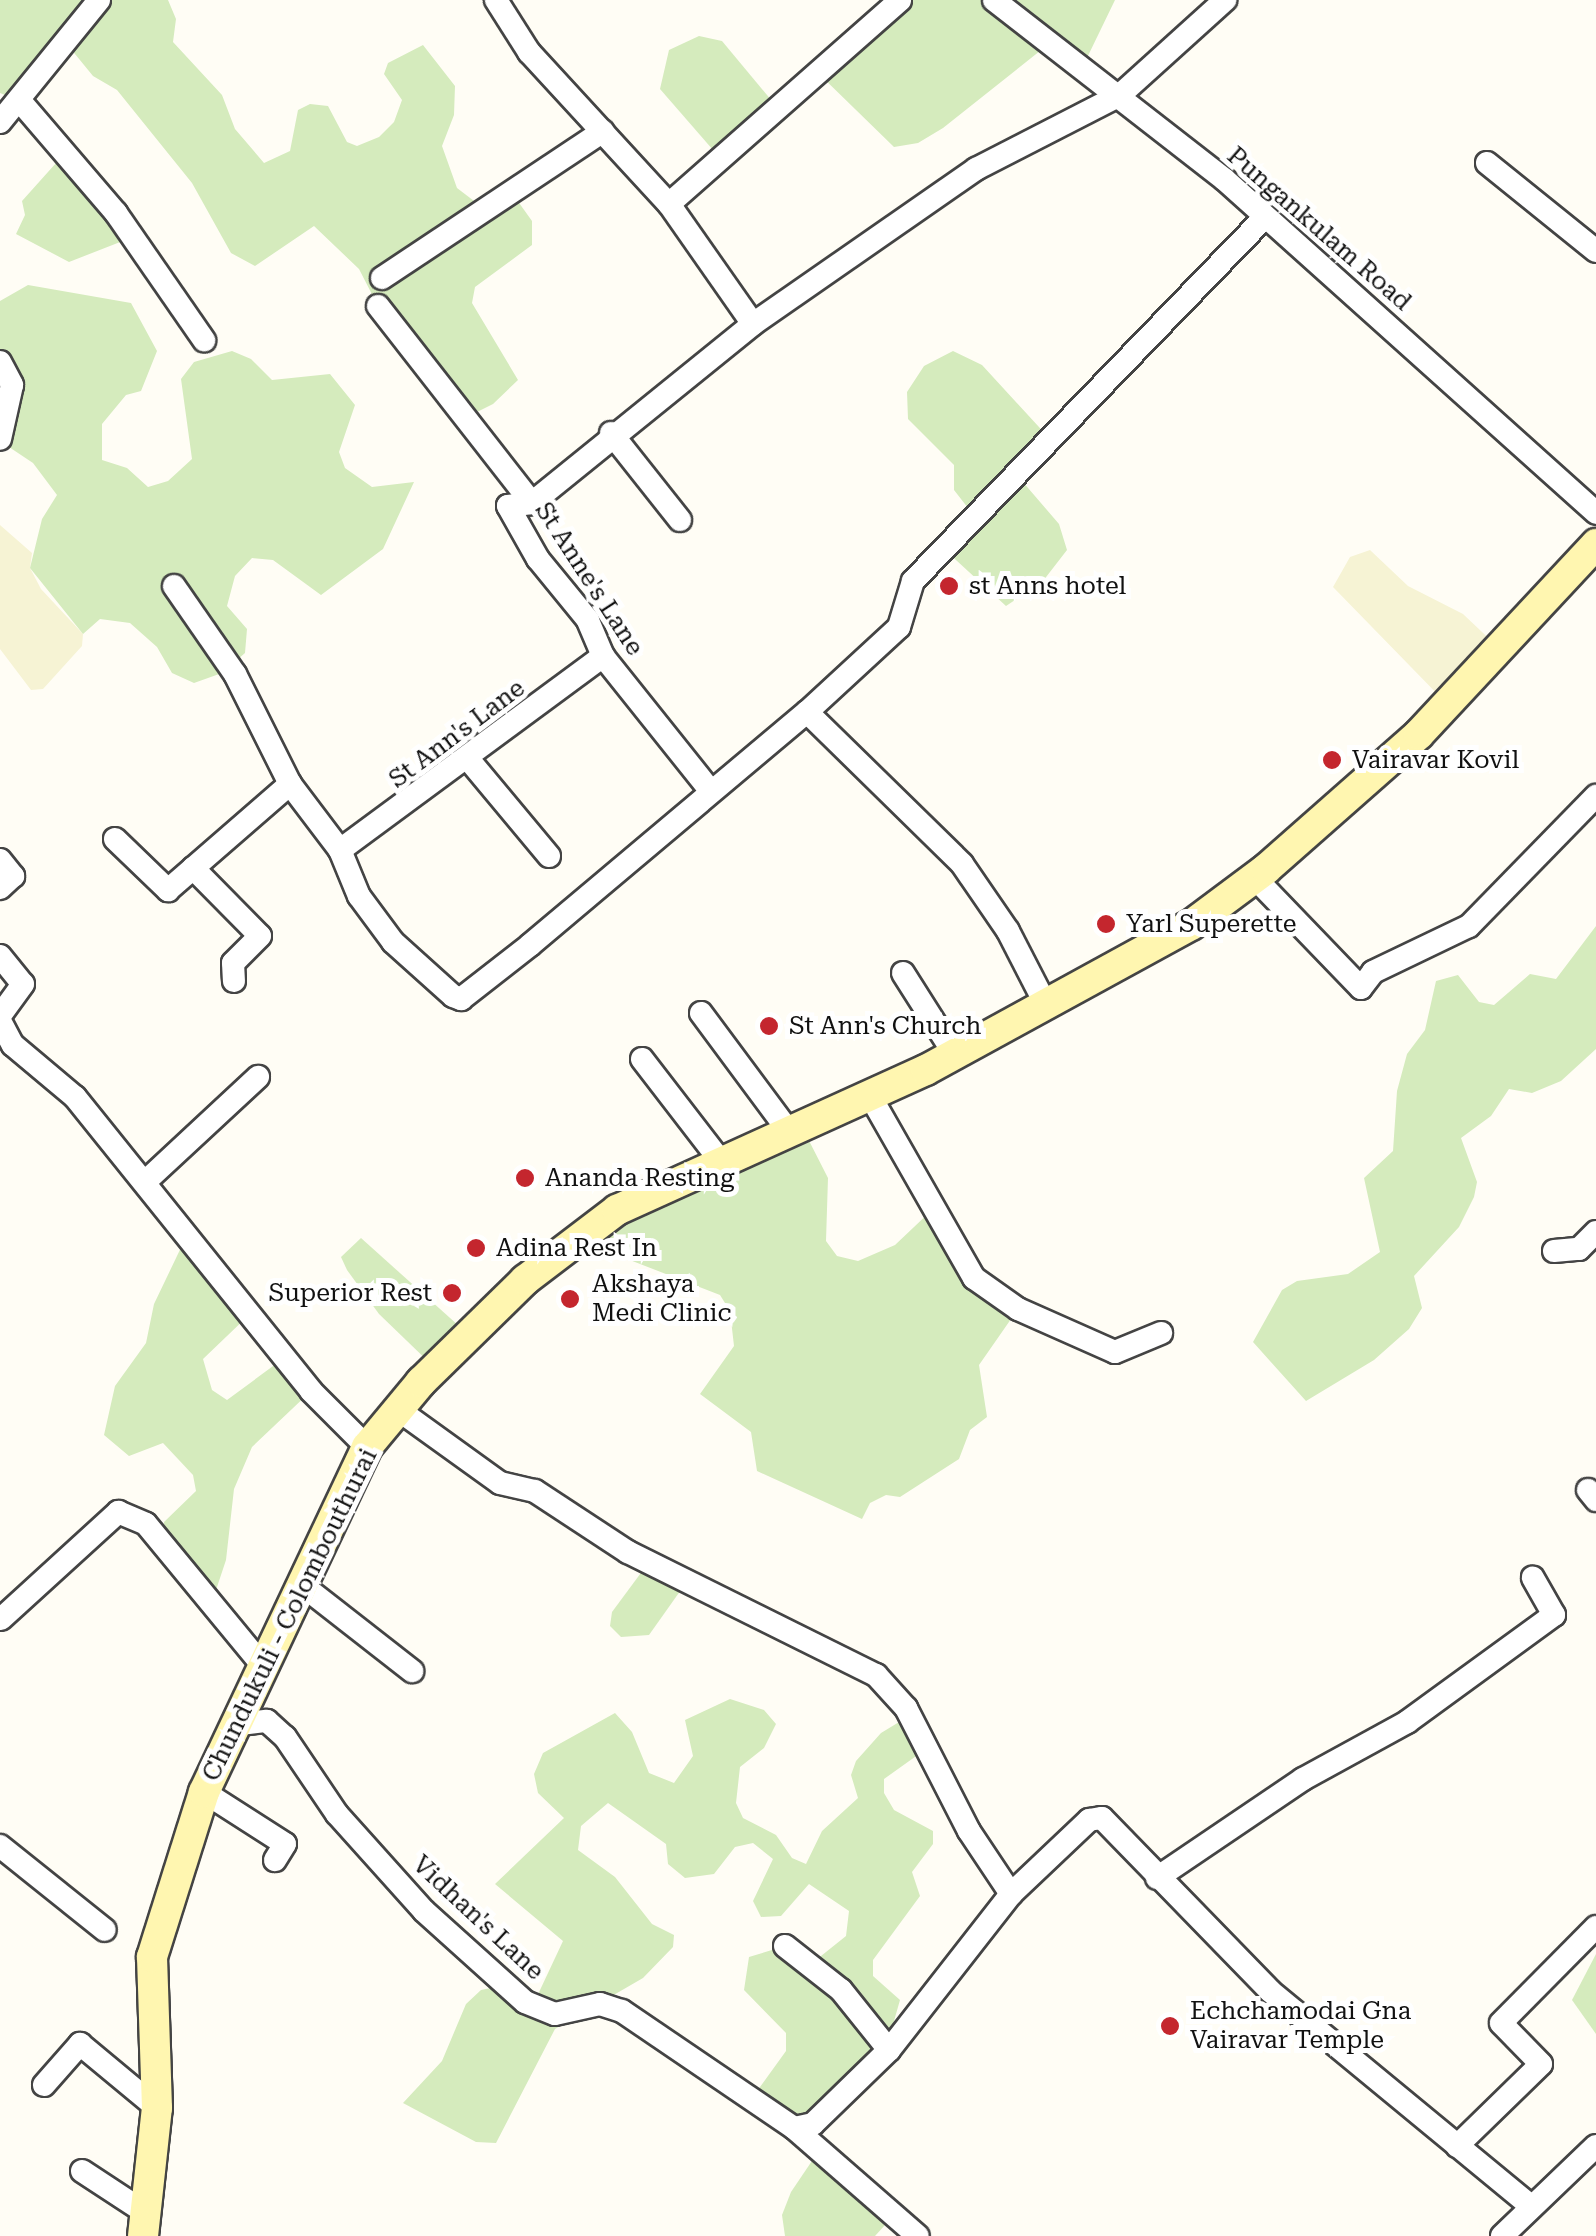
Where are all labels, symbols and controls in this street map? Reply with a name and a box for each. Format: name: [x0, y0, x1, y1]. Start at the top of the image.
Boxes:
street label: Pungankulam Road: [1221, 141, 1417, 317]
street label: St Anne's Lane: [528, 497, 650, 661]
place label: st Anns hotel: [969, 571, 1126, 601]
marker: st Anns hotel: [938, 575, 960, 597]
street label: St Ann's Lane: [383, 673, 531, 795]
place label: Vairavar Kovil: [1352, 745, 1519, 775]
marker: Vairavar Kovil: [1321, 749, 1343, 771]
place label: Yarl Superette: [1126, 909, 1296, 939]
marker: Yarl Superette: [1095, 913, 1117, 935]
place label: St Ann's Church: [789, 1011, 981, 1041]
marker: St Ann's Church: [758, 1015, 780, 1037]
place label: Ananda Resting: [545, 1163, 734, 1193]
marker: Ananda Resting: [514, 1167, 536, 1189]
place label: Adina Rest In: [496, 1233, 657, 1263]
marker: Adina Rest In: [465, 1237, 487, 1259]
place label: Akshaya Medi Clinic: [592, 1270, 731, 1329]
place label: Superior Rest: [269, 1278, 432, 1308]
marker: Superior Rest: [441, 1282, 463, 1304]
marker: Akshaya Medi Clinic: [557, 1286, 583, 1312]
street label: Chundukuli - Colombouthurai: [196, 1444, 384, 1786]
street label: Vidhan's Lane: [406, 1850, 550, 1986]
place label: Echchamodai Gna Vairavar Temple: [1190, 1997, 1411, 2056]
marker: Echchamodai Gna Vairavar Temple: [1159, 2015, 1181, 2037]

